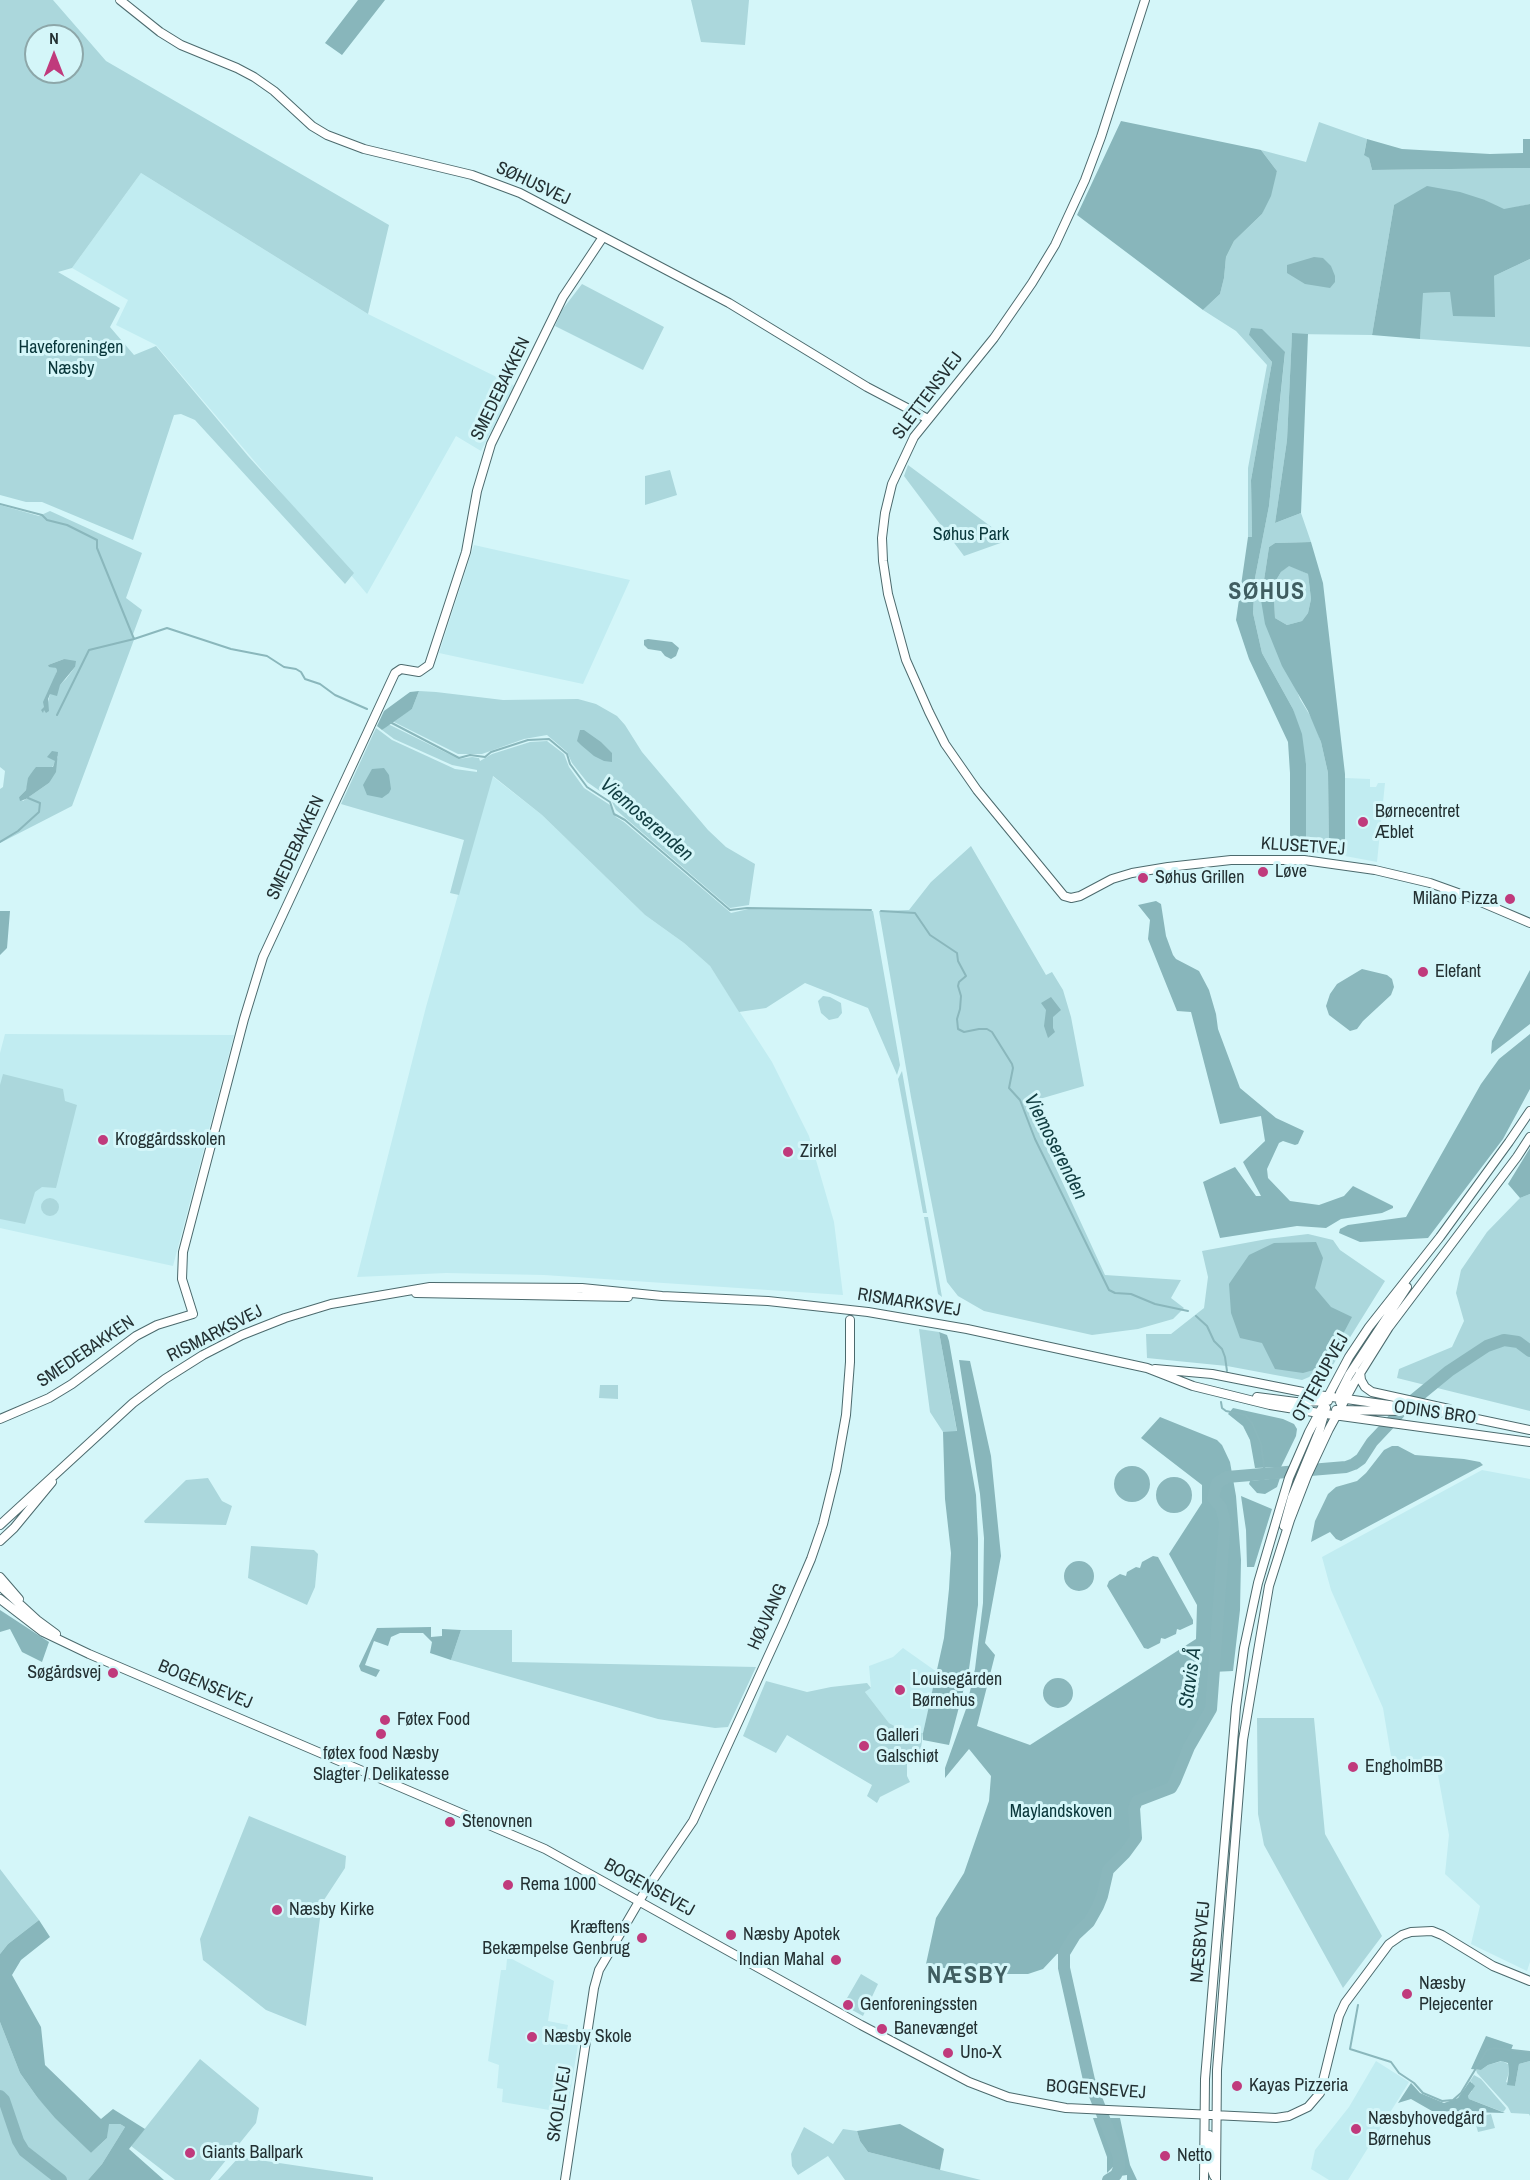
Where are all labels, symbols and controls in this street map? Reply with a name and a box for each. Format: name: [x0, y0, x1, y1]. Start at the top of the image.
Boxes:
north arrow: [24, 24, 84, 84]
text: N: [49, 27, 59, 49]
street label: SØHUSVEJ: [492, 157, 574, 211]
street label: SMEDEBAKKEN: [467, 334, 535, 444]
park label: Haveforeningen Næsby: [18, 337, 124, 380]
street label: SLETTENSVEJ: [888, 348, 968, 444]
park label: Søhus Park: [933, 524, 1009, 546]
district label: SØHUS: [1228, 579, 1306, 607]
water label: Viemoserenden: [595, 773, 697, 867]
street label: SMEDEBAKKEN: [262, 793, 330, 903]
place label: Børnecentret Æblet: [1375, 801, 1460, 844]
marker: Børnecentret Æblet: [1356, 815, 1370, 829]
street label: KLUSETVEJ: [1260, 833, 1346, 861]
place label: Løve: [1275, 861, 1307, 883]
marker: Løve: [1256, 865, 1270, 879]
place label: Søhus Grillen: [1155, 867, 1244, 889]
marker: Søhus Grillen: [1136, 871, 1150, 885]
place label: Milano Pizza: [1413, 888, 1498, 910]
marker: Milano Pizza: [1503, 892, 1517, 906]
place label: Elefant: [1435, 961, 1481, 983]
marker: Elefant: [1416, 965, 1430, 979]
water label: Viemoserenden: [1018, 1090, 1092, 1204]
place label: Kroggårdsskolen: [115, 1129, 226, 1151]
marker: Kroggårdsskolen: [96, 1133, 110, 1147]
place label: Zirkel: [800, 1141, 837, 1163]
marker: Zirkel: [781, 1145, 795, 1159]
street label: RISMARKSVEJ: [856, 1284, 962, 1322]
street label: RISMARKSVEJ: [164, 1301, 266, 1367]
street label: SMEDEBAKKEN: [33, 1312, 139, 1392]
street label: OTTERUPVEJ: [1288, 1330, 1354, 1426]
street label: ODINS BRO: [1392, 1397, 1478, 1429]
street label: HØJVANG: [744, 1581, 792, 1653]
water label: Stavis Å: [1175, 1646, 1207, 1710]
street label: BOGENSEVEJ: [155, 1656, 255, 1714]
place label: Søgårdsvej: [27, 1662, 101, 1684]
marker: Søgårdsvej: [106, 1666, 120, 1680]
place label: Louisegården Børnehus: [912, 1669, 1002, 1712]
marker: Louisegården Børnehus: [893, 1683, 907, 1697]
place label: Føtex Food: [397, 1709, 470, 1731]
marker: Føtex Food: [378, 1713, 392, 1727]
place label: Galleri Galschiøt: [876, 1725, 938, 1768]
marker: føtex food Næsby Slagter / Delikatesse: [374, 1727, 388, 1741]
marker: Galleri Galschiøt: [857, 1739, 871, 1753]
place label: føtex food Næsby Slagter / Delikatesse: [313, 1743, 449, 1786]
place label: EngholmBB: [1365, 1756, 1443, 1778]
marker: EngholmBB: [1346, 1760, 1360, 1774]
park label: Maylandskoven: [1010, 1801, 1112, 1823]
place label: Stenovnen: [462, 1811, 533, 1833]
marker: Stenovnen: [443, 1815, 457, 1829]
street label: BOGENSEVEJ: [600, 1854, 698, 1922]
place label: Rema 1000: [520, 1874, 596, 1896]
marker: Rema 1000: [501, 1878, 515, 1892]
place label: Næsby Kirke: [289, 1899, 374, 1921]
street label: NÆSBYVEJ: [1187, 1900, 1215, 1984]
marker: Næsby Kirke: [270, 1903, 284, 1917]
place label: Kræftens Bekæmpelse Genbrug: [482, 1917, 630, 1960]
place label: Næsby Apotek: [743, 1924, 840, 1946]
marker: Næsby Apotek: [724, 1928, 738, 1942]
marker: Kræftens Bekæmpelse Genbrug: [635, 1931, 649, 1945]
place label: Indian Mahal: [739, 1949, 824, 1971]
marker: Indian Mahal: [829, 1953, 843, 1967]
district label: NÆSBY: [927, 1963, 1009, 1991]
place label: Næsby Plejecenter: [1419, 1973, 1493, 2016]
marker: Næsby Plejecenter: [1400, 1987, 1414, 2001]
place label: Genforeningssten: [860, 1994, 977, 2016]
marker: Genforeningssten: [841, 1998, 855, 2012]
place label: Banevænget: [894, 2018, 978, 2040]
marker: Banevænget: [875, 2022, 889, 2036]
place label: Næsby Skole: [544, 2026, 632, 2048]
marker: Næsby Skole: [525, 2030, 539, 2044]
place label: Uno-X: [960, 2042, 1002, 2064]
marker: Uno-X: [941, 2046, 955, 2060]
street label: SKOLEVEJ: [543, 2065, 577, 2143]
place label: Kayas Pizzeria: [1249, 2075, 1348, 2097]
street label: BOGENSEVEJ: [1045, 2076, 1147, 2104]
marker: Kayas Pizzeria: [1230, 2079, 1244, 2093]
place label: Næsbyhovedgård Børnehus: [1368, 2108, 1484, 2150]
marker: Næsbyhovedgård Børnehus: [1349, 2122, 1363, 2136]
place label: Giants Ballpark: [202, 2142, 303, 2164]
place label: Netto: [1177, 2145, 1212, 2167]
marker: Giants Ballpark: [183, 2146, 197, 2160]
marker: Netto: [1158, 2149, 1172, 2163]

